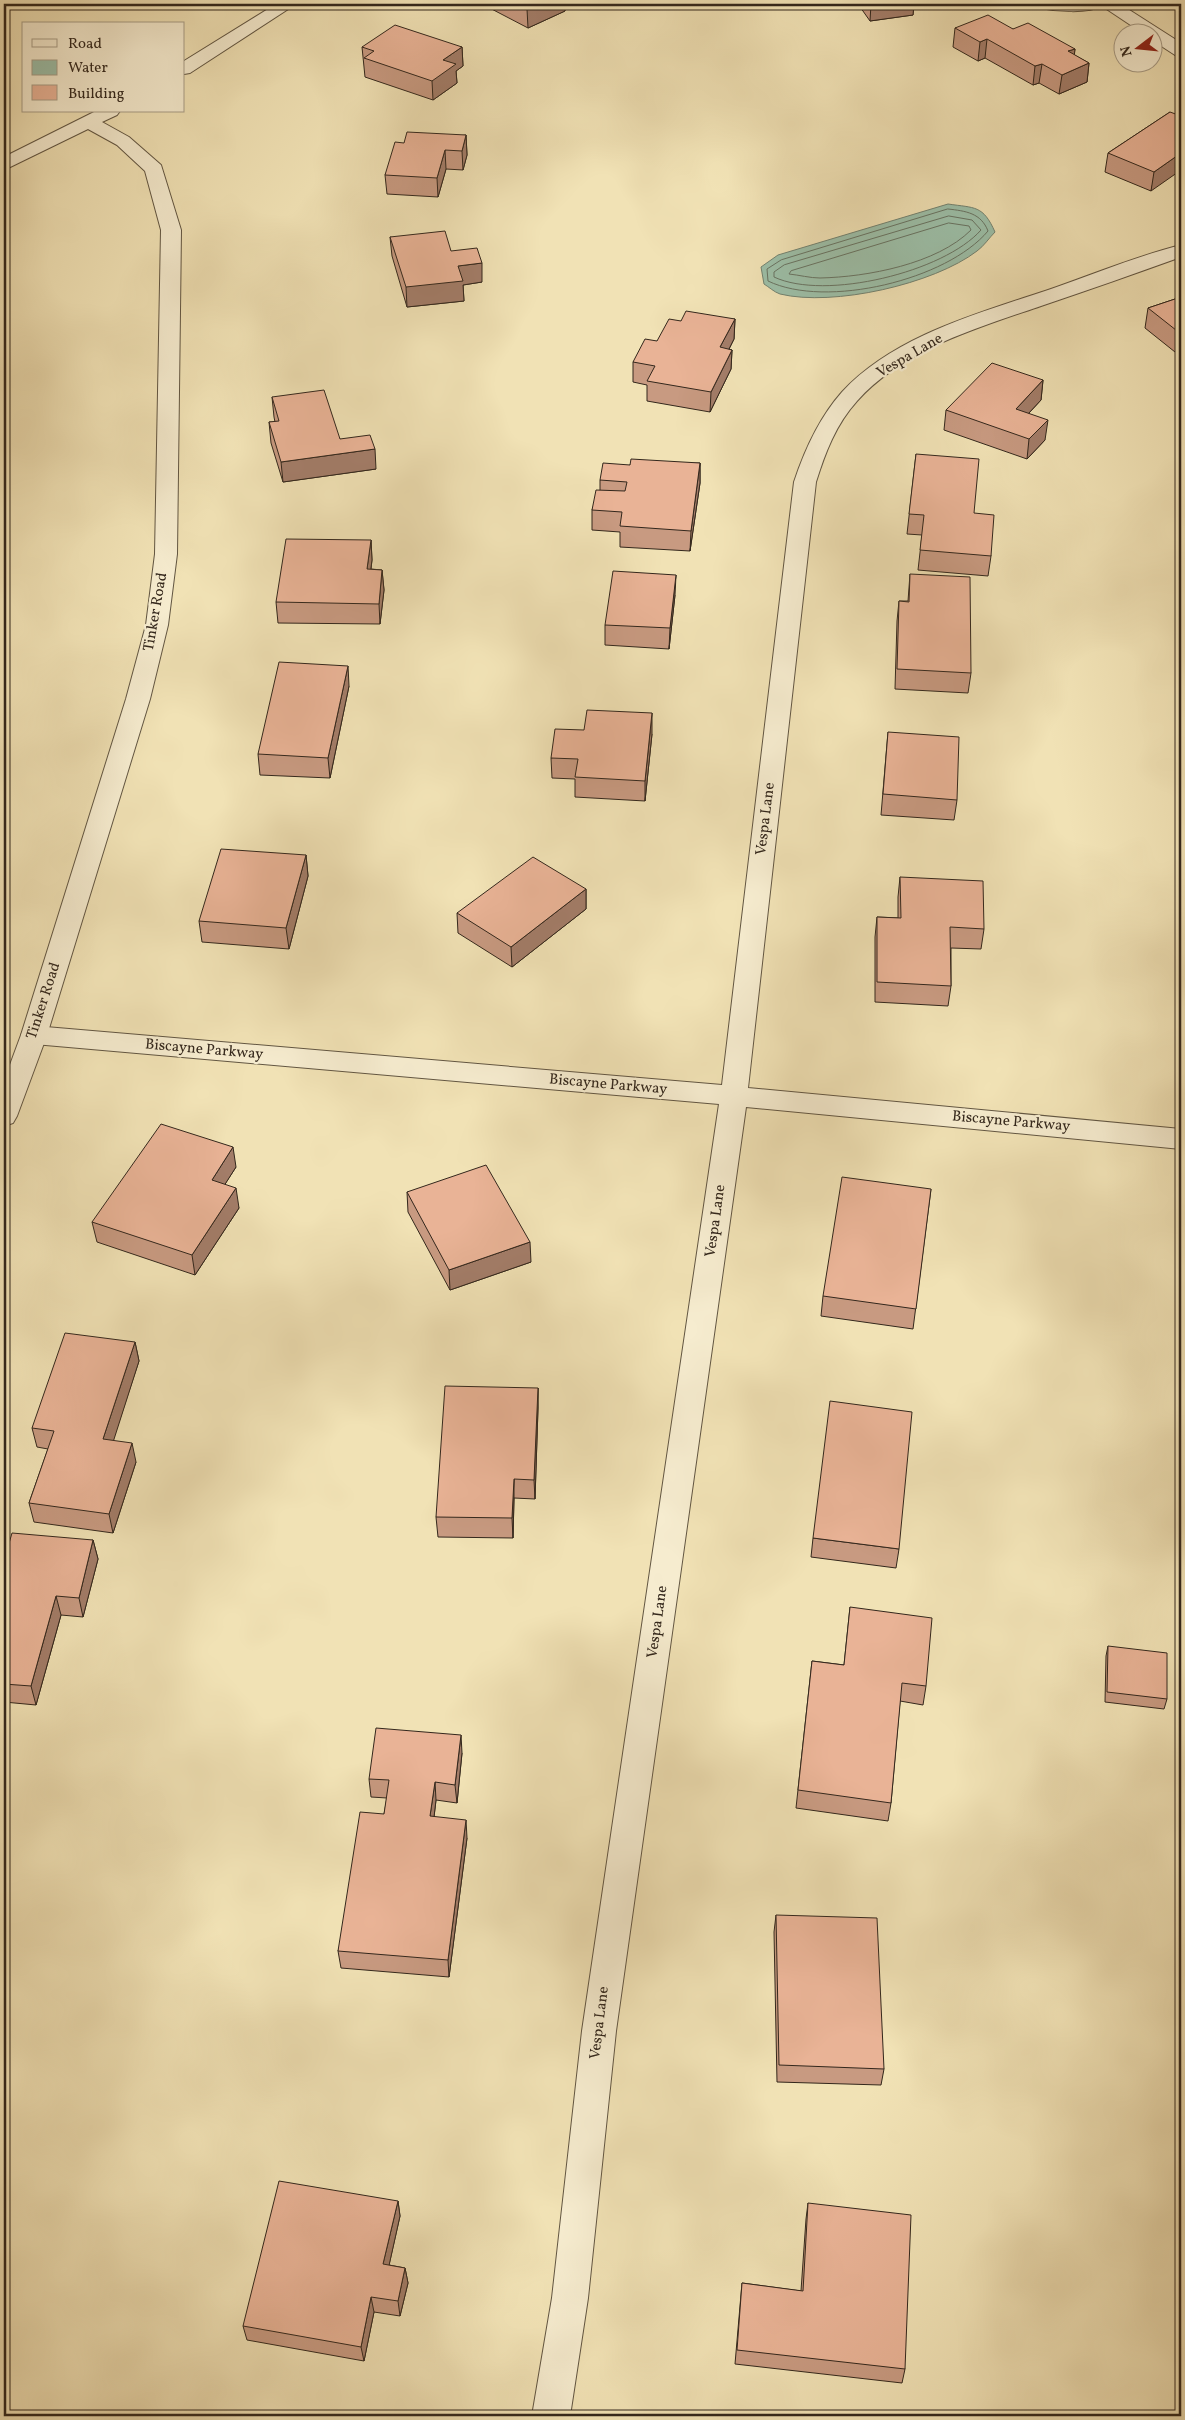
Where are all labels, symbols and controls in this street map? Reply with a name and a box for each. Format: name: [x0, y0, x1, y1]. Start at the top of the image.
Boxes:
legend: [22, 22, 185, 112]
north arrow: [1112, 22, 1162, 72]
text: Road: [68, 34, 102, 55]
text: N: [1116, 44, 1137, 59]
text: Water: [68, 58, 108, 79]
text: Building: [68, 84, 125, 105]
street label: Vespa Lane: [873, 329, 947, 383]
street label: Tinker Road: [139, 571, 173, 653]
street label: Vespa Lane: [751, 781, 781, 857]
street label: Tinker Road: [22, 960, 66, 1042]
street label: Biscayne Parkway: [144, 1034, 264, 1066]
street label: Biscayne Parkway: [548, 1069, 668, 1101]
street label: Biscayne Parkway: [951, 1106, 1071, 1138]
street label: Vespa Lane: [700, 1183, 732, 1259]
street label: Vespa Lane: [642, 1584, 674, 1660]
street label: Vespa Lane: [585, 1985, 615, 2061]

